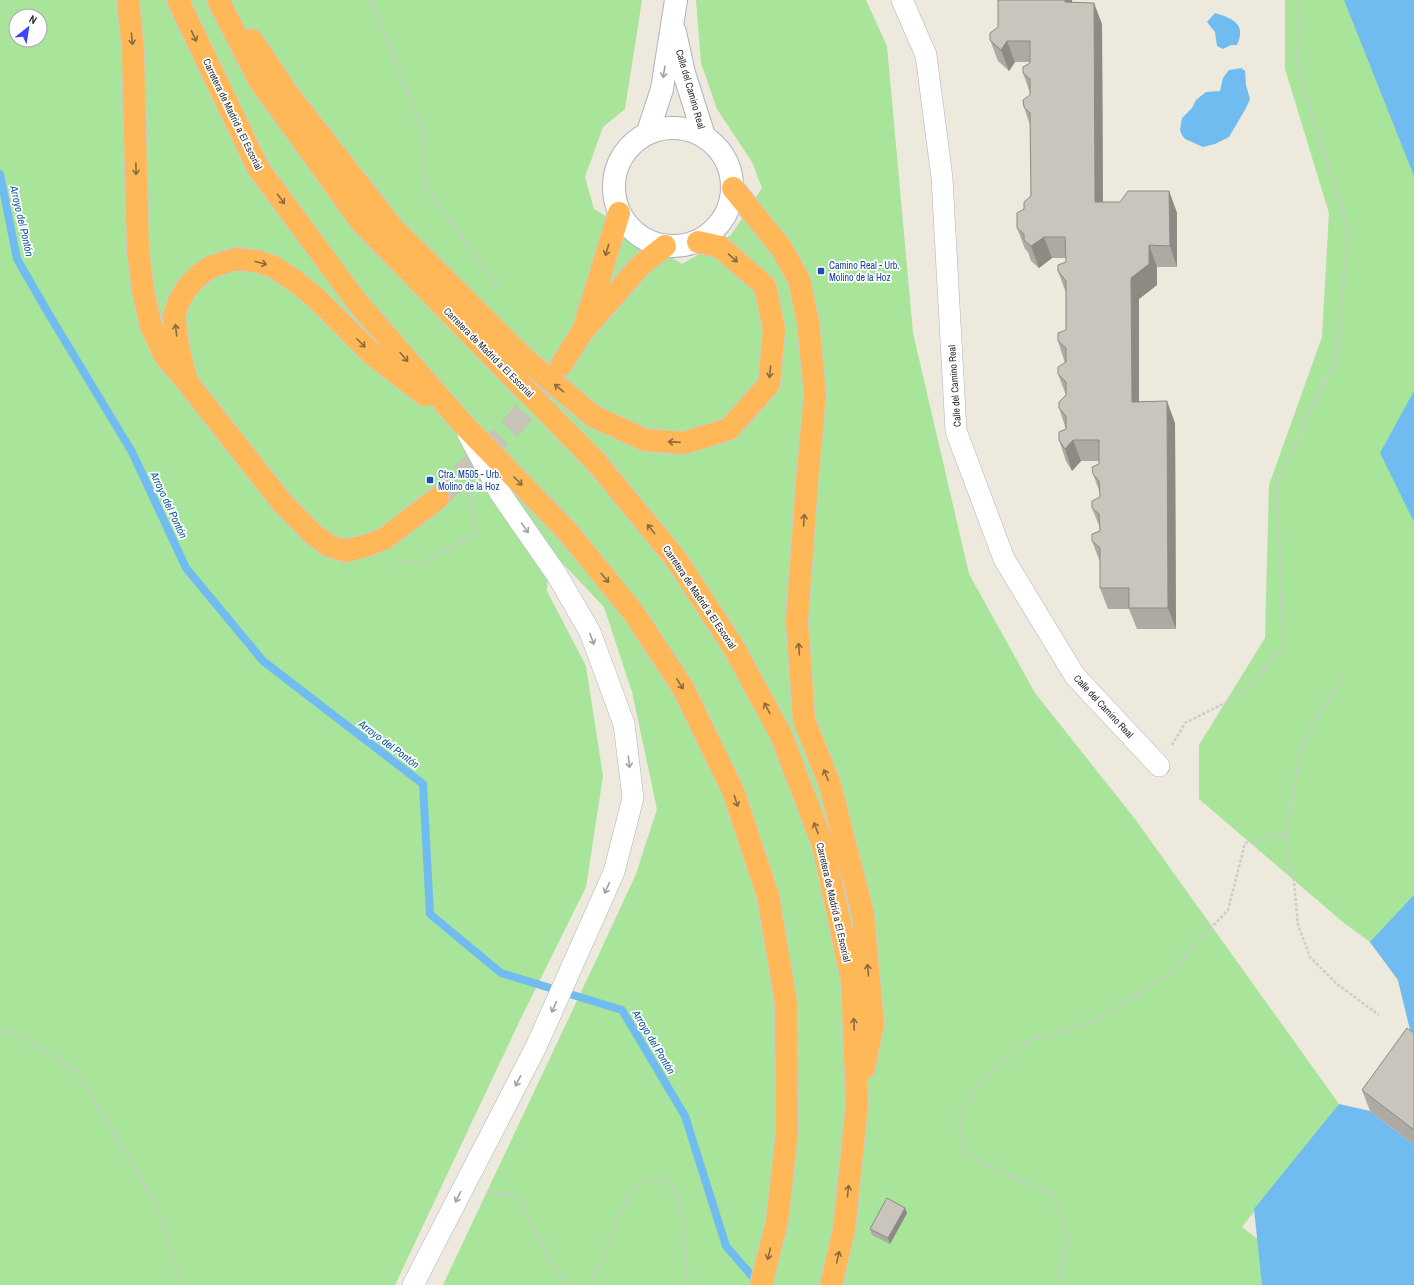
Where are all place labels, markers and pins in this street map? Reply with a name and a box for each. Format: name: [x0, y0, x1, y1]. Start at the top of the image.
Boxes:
place label: Camino Real - Urb. Molino de la Hoz: [829, 259, 900, 284]
marker: Camino Real - Urb. Molino de la Hoz: [816, 266, 826, 276]
place label: Ctra. M505 - Urb. Molino de la Hoz: [438, 468, 501, 493]
marker: Ctra. M505 - Urb. Molino de la Hoz: [425, 475, 435, 485]

